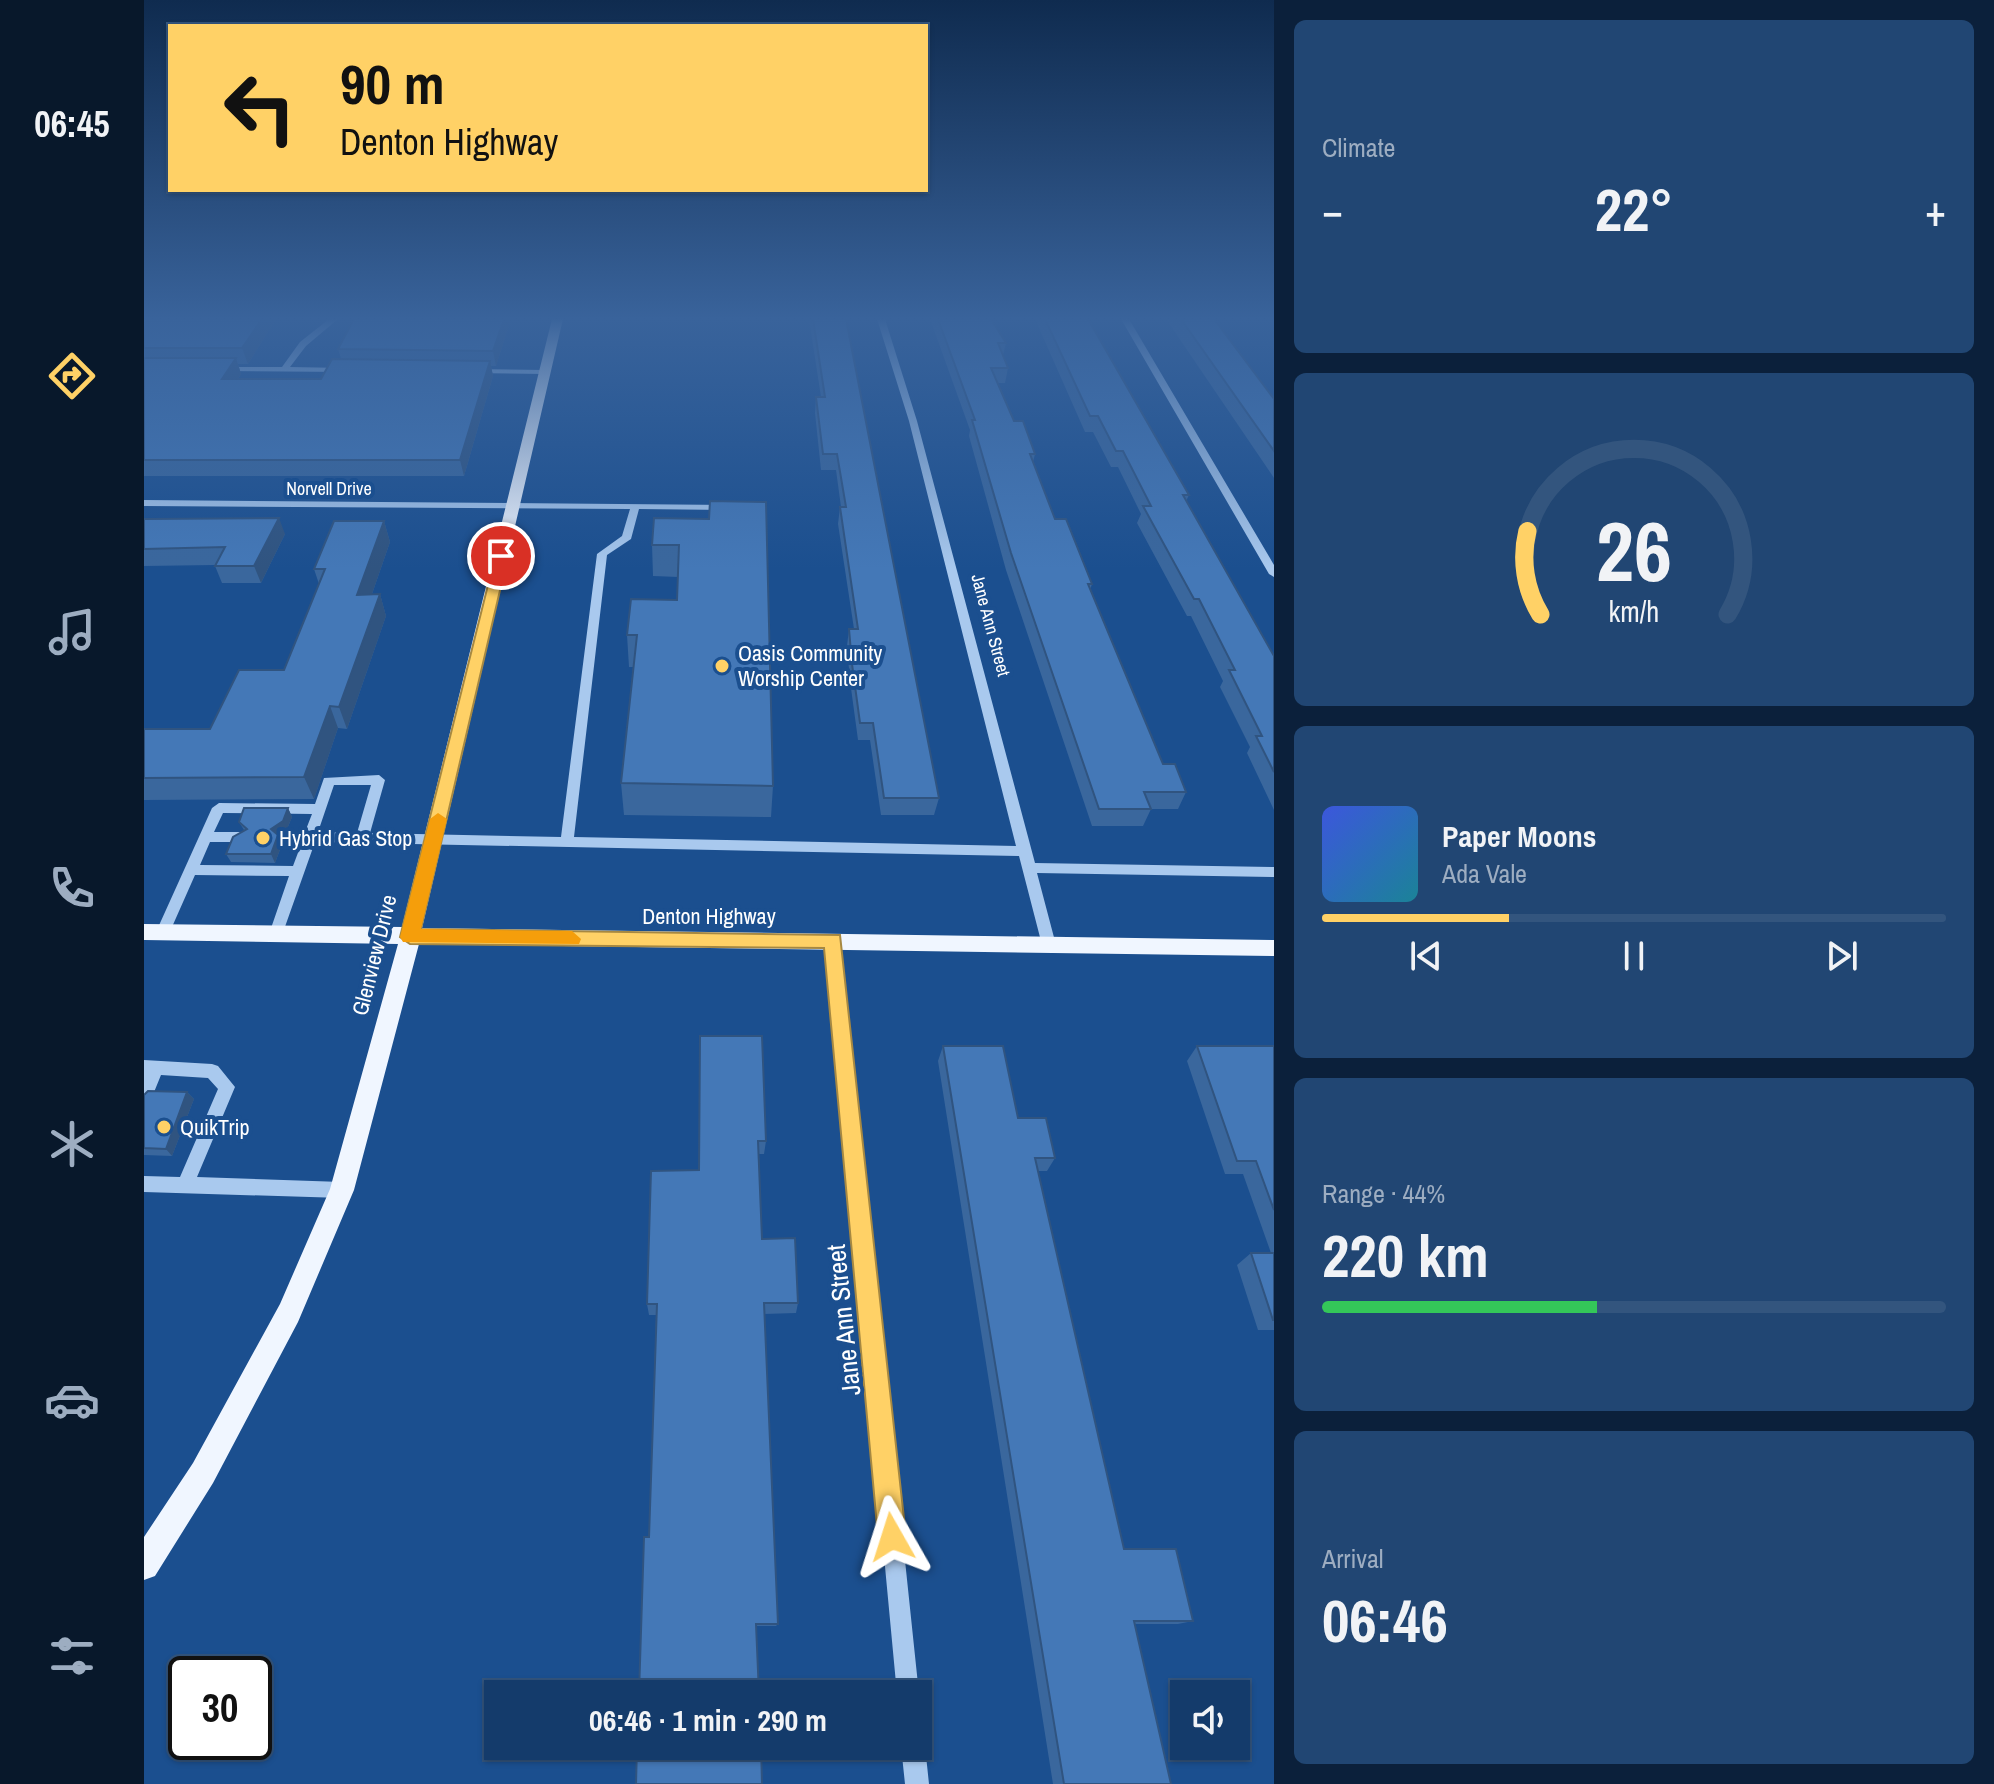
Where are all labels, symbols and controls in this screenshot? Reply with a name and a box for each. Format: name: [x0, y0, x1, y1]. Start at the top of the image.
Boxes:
text: 90 m: [340, 46, 445, 121]
icon: left: [208, 56, 312, 160]
text: 06:45: [34, 100, 110, 148]
text: Denton Highway: [340, 118, 558, 166]
text: Climate: [1322, 130, 1395, 165]
text: 22°: [1595, 169, 1673, 250]
text: −: [1322, 180, 1343, 240]
text: +: [1925, 180, 1946, 240]
icon: directions: [44, 348, 100, 404]
street label: Norvell Drive: [286, 476, 372, 501]
text: 26: [1596, 495, 1672, 607]
pin: [467, 522, 535, 590]
icon: arrive: [479, 534, 523, 578]
street label: Jane Ann Street: [965, 571, 1017, 679]
text: km/h: [1609, 592, 1659, 631]
icon: music: [44, 604, 100, 660]
place label: Oasis Community Worship Center: [738, 638, 882, 693]
marker: Oasis Community Worship Center: [713, 657, 731, 675]
text: Paper Moons: [1442, 816, 1596, 856]
place label: Hybrid Gas Stop: [279, 823, 412, 853]
marker: Hybrid Gas Stop: [254, 829, 272, 847]
text: Ada Vale: [1442, 856, 1527, 891]
icon: phone: [44, 860, 100, 916]
street label: Glenview Drive: [345, 892, 403, 1018]
street label: Denton Highway: [642, 901, 776, 931]
icon: previous: [1404, 934, 1448, 978]
icon: pause: [1612, 934, 1656, 978]
icon: next: [1820, 934, 1864, 978]
place label: QuikTrip: [180, 1112, 250, 1142]
icon: climate: [44, 1116, 100, 1172]
marker: QuikTrip: [155, 1118, 173, 1136]
text: Range · 44%: [1322, 1176, 1445, 1211]
text: 220 km: [1322, 1215, 1489, 1296]
street label: Jane Ann Street: [818, 1243, 868, 1397]
icon: car: [44, 1372, 100, 1428]
position arrow: [850, 1495, 934, 1579]
text: Arrival: [1322, 1541, 1384, 1576]
text: 06:46: [1322, 1580, 1448, 1661]
icon: filters: [44, 1628, 100, 1684]
speed limit sign: 30: [168, 1656, 272, 1760]
map controls: [1170, 1680, 1250, 1760]
button: sound: [1170, 1680, 1250, 1760]
text: 06:46 · 1 min · 290 m: [589, 1700, 827, 1740]

